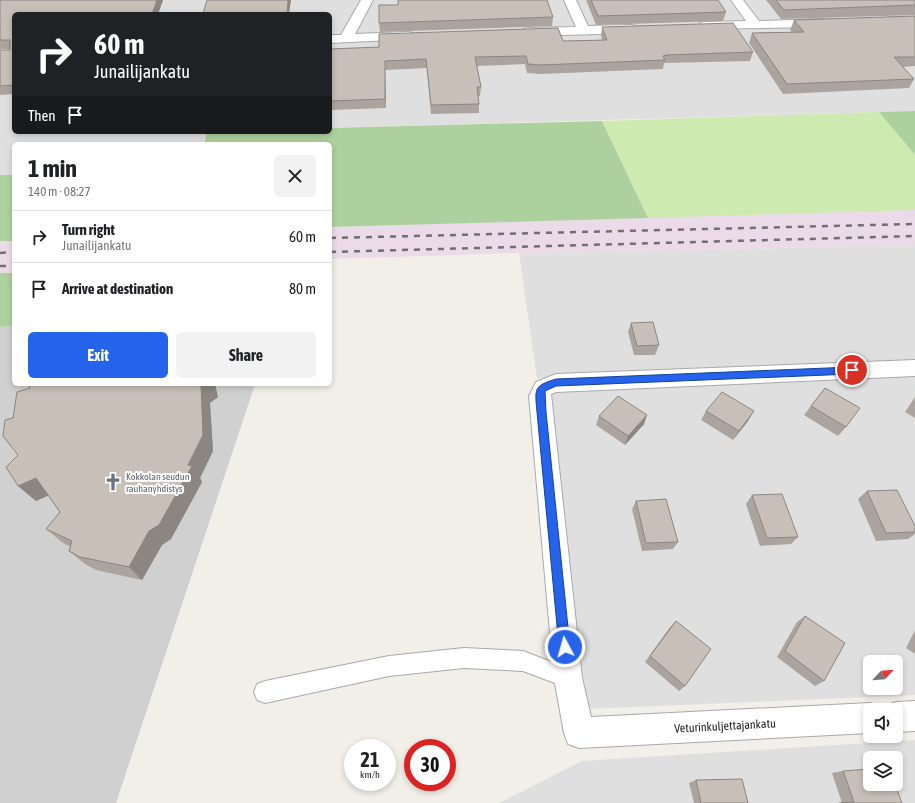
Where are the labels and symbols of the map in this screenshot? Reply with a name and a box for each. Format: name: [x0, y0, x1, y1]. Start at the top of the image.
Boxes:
pin: [835, 353, 869, 387]
place label: Kokkolan seudun rauhanyhdistys: [126, 471, 190, 494]
church icon: Kokkolan seudun rauhanyhdistys: [103, 472, 123, 492]
position arrow: [544, 626, 586, 668]
north arrow: [863, 655, 903, 695]
street label: Veturinkuljettajankatu: [674, 716, 776, 736]
speed limit sign: 30: [404, 739, 456, 791]

